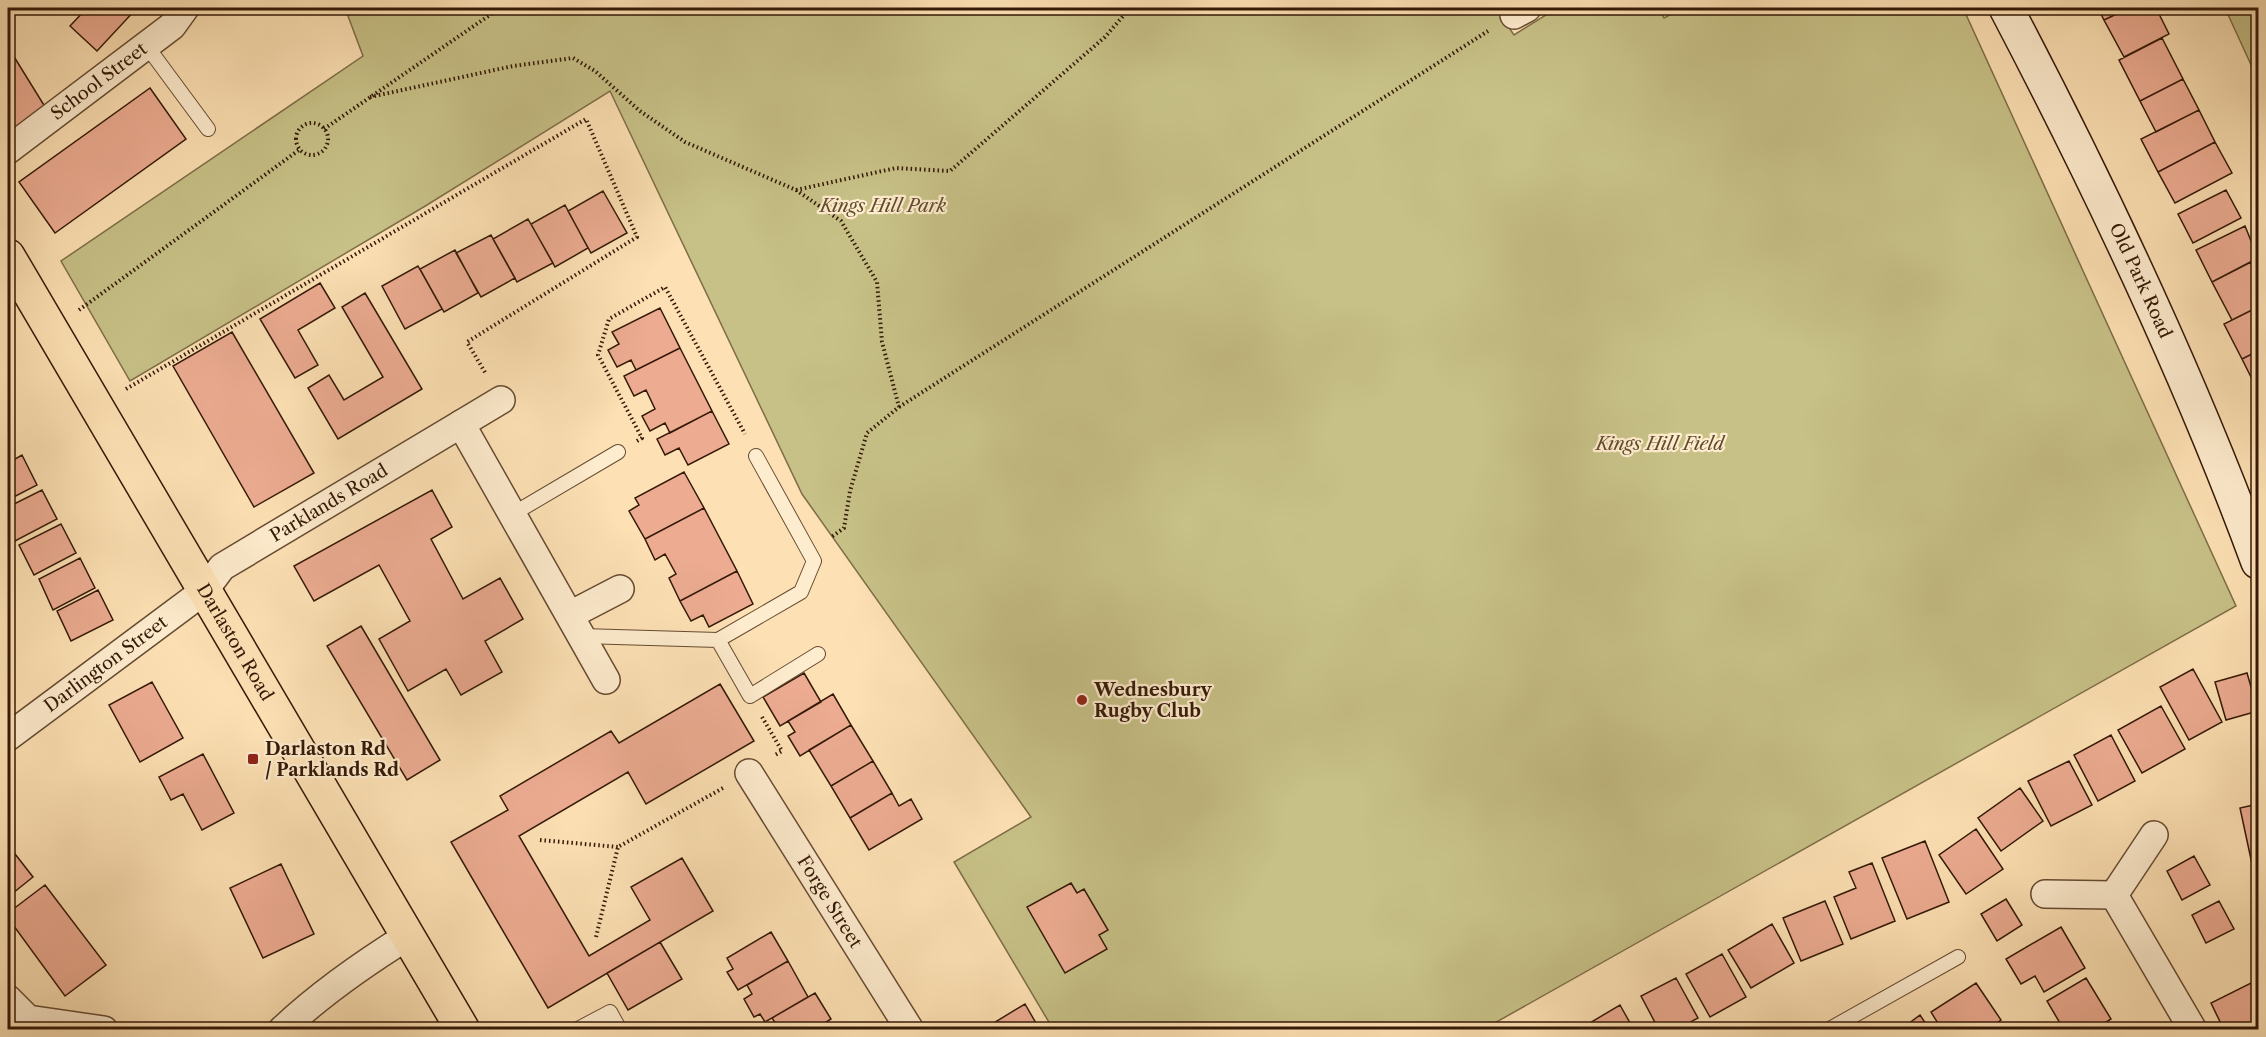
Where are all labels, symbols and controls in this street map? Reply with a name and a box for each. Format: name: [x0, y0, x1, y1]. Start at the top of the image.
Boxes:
street label: School Street: [46, 37, 152, 125]
park label: Kings Hill Park: [818, 195, 947, 217]
street label: Old Park Road: [2105, 220, 2176, 341]
park label: Kings Hill Field: [1594, 433, 1726, 455]
street label: Parklands Road: [266, 459, 392, 547]
street label: Darlaston Road: [192, 580, 278, 705]
street label: Darlington Street: [40, 611, 172, 717]
place label: Wednesbury Rugby Club: [1093, 679, 1213, 722]
marker: Wednesbury Rugby Club: [1075, 693, 1089, 707]
place label: Darlaston Rd / Parklands Rd: [265, 738, 399, 781]
marker: Darlaston Rd / Parklands Rd: [246, 752, 260, 766]
street label: Forge Street: [793, 852, 867, 953]

